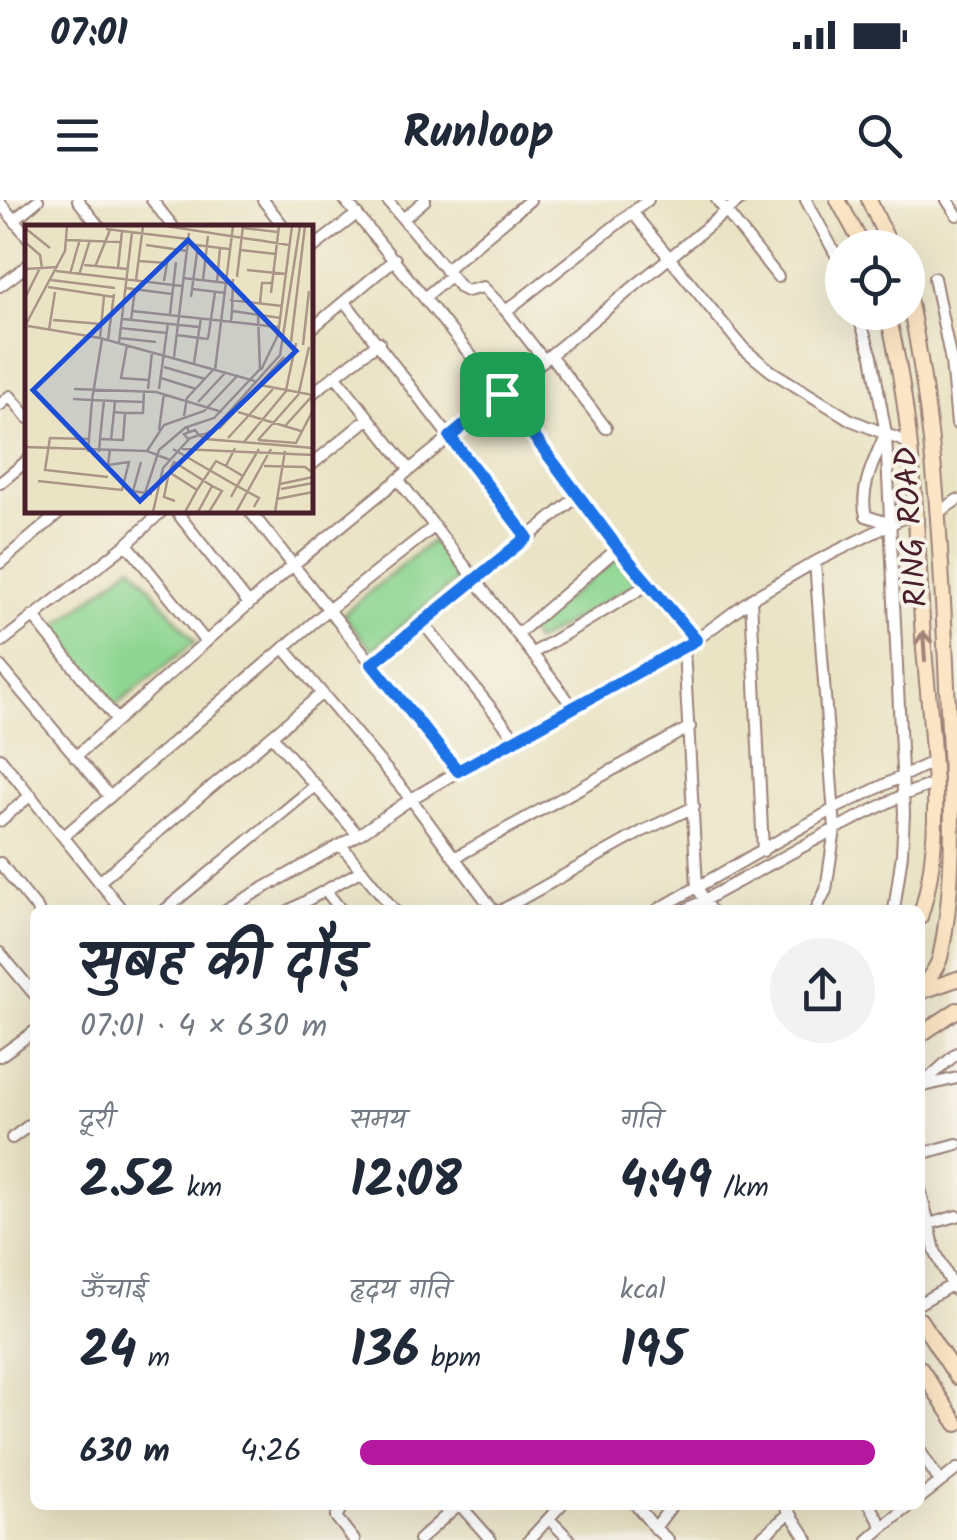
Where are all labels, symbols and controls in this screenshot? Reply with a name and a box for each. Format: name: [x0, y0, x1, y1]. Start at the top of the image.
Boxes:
text: 07:01: [50, 5, 128, 65]
text: Runloop: [403, 99, 554, 171]
icon: menu: [50, 108, 105, 163]
icon: search: [852, 108, 907, 163]
inset map: [25, 225, 312, 512]
map controls: [825, 230, 925, 330]
button: locate: [825, 230, 925, 330]
pin: [460, 352, 545, 437]
icon: arrive: [475, 367, 530, 422]
street label: RING ROAD: [881, 445, 944, 609]
one-way arrow: [914, 631, 933, 663]
text: सुबह की दौड़: [80, 921, 361, 1008]
button: share: [770, 938, 875, 1043]
text: 07:01 · 4 × 630 m: [80, 1002, 327, 1053]
text: दूरी: [80, 1098, 114, 1143]
text: समय: [350, 1098, 406, 1143]
text: गति: [620, 1098, 662, 1143]
text: 2.52: [80, 1143, 175, 1223]
text: 12:08: [350, 1143, 462, 1223]
text: 4:49: [620, 1143, 712, 1223]
text: km: [175, 1166, 222, 1211]
text: /km: [712, 1166, 769, 1211]
text: ऊँचाई: [80, 1268, 147, 1313]
text: हृदय गति: [350, 1268, 450, 1313]
text: kcal: [620, 1268, 666, 1313]
text: 24: [80, 1313, 136, 1393]
text: 136: [350, 1313, 420, 1393]
text: 195: [620, 1313, 686, 1393]
text: m: [136, 1336, 170, 1381]
text: bpm: [420, 1336, 481, 1381]
text: 630 m: [80, 1427, 170, 1478]
text: 4:26: [240, 1427, 302, 1478]

